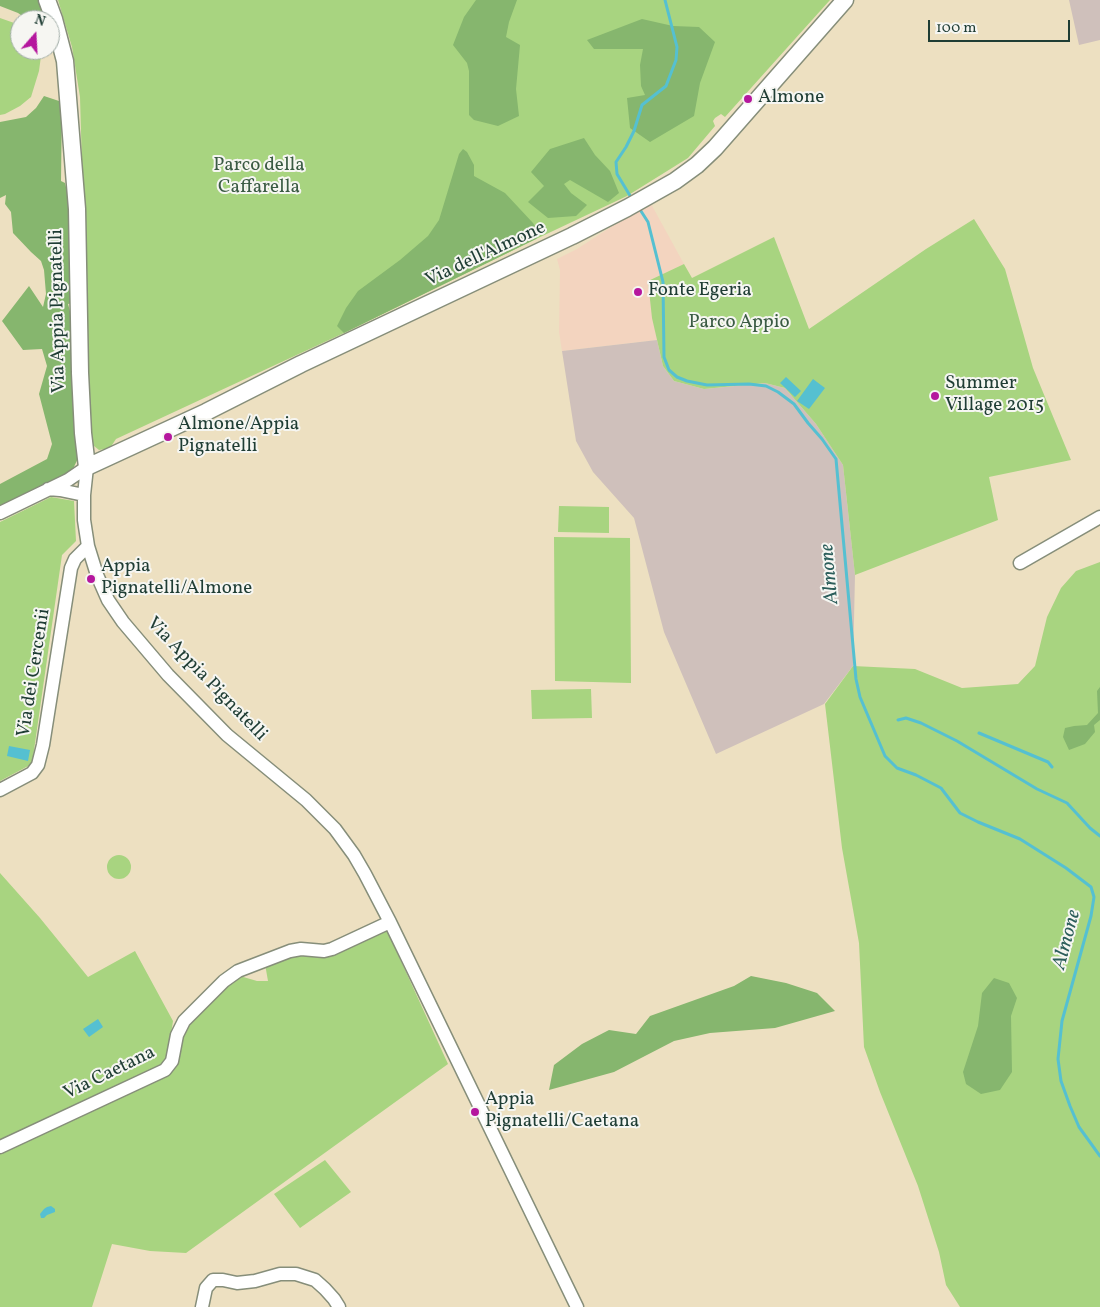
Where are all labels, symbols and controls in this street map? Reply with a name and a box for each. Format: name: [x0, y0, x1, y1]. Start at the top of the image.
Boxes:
north arrow: [10, 10, 60, 60]
scale bar: [930, 10, 1072, 42]
text: N: [32, 11, 48, 32]
text: 100 m: [936, 18, 976, 39]
place label: Almone: [758, 88, 824, 110]
marker: Almone: [742, 93, 754, 105]
park label: Parco della Caffarella: [213, 156, 305, 200]
street label: Via dell'Almone: [422, 217, 550, 293]
street label: Via Appia Pignatelli: [46, 229, 72, 393]
place label: Fonte Egeria: [648, 281, 752, 303]
marker: Fonte Egeria: [632, 286, 644, 298]
park label: Parco Appio: [688, 313, 790, 335]
place label: Summer Village 2015: [945, 374, 1044, 418]
marker: Summer Village 2015: [929, 390, 941, 402]
place label: Almone/Appia Pignatelli: [178, 415, 299, 459]
marker: Almone/Appia Pignatelli: [162, 431, 174, 443]
water label: Almone: [816, 543, 846, 605]
place label: Appia Pignatelli/Almone: [101, 557, 252, 601]
marker: Appia Pignatelli/Almone: [85, 573, 97, 585]
street label: Via dei Cercenii: [14, 607, 56, 739]
street label: Via Appia Pignatelli: [141, 613, 271, 747]
water label: Almone: [1049, 908, 1087, 972]
street label: Via Caetana: [61, 1042, 159, 1106]
place label: Appia Pignatelli/Caetana: [485, 1090, 639, 1134]
marker: Appia Pignatelli/Caetana: [469, 1106, 481, 1118]

